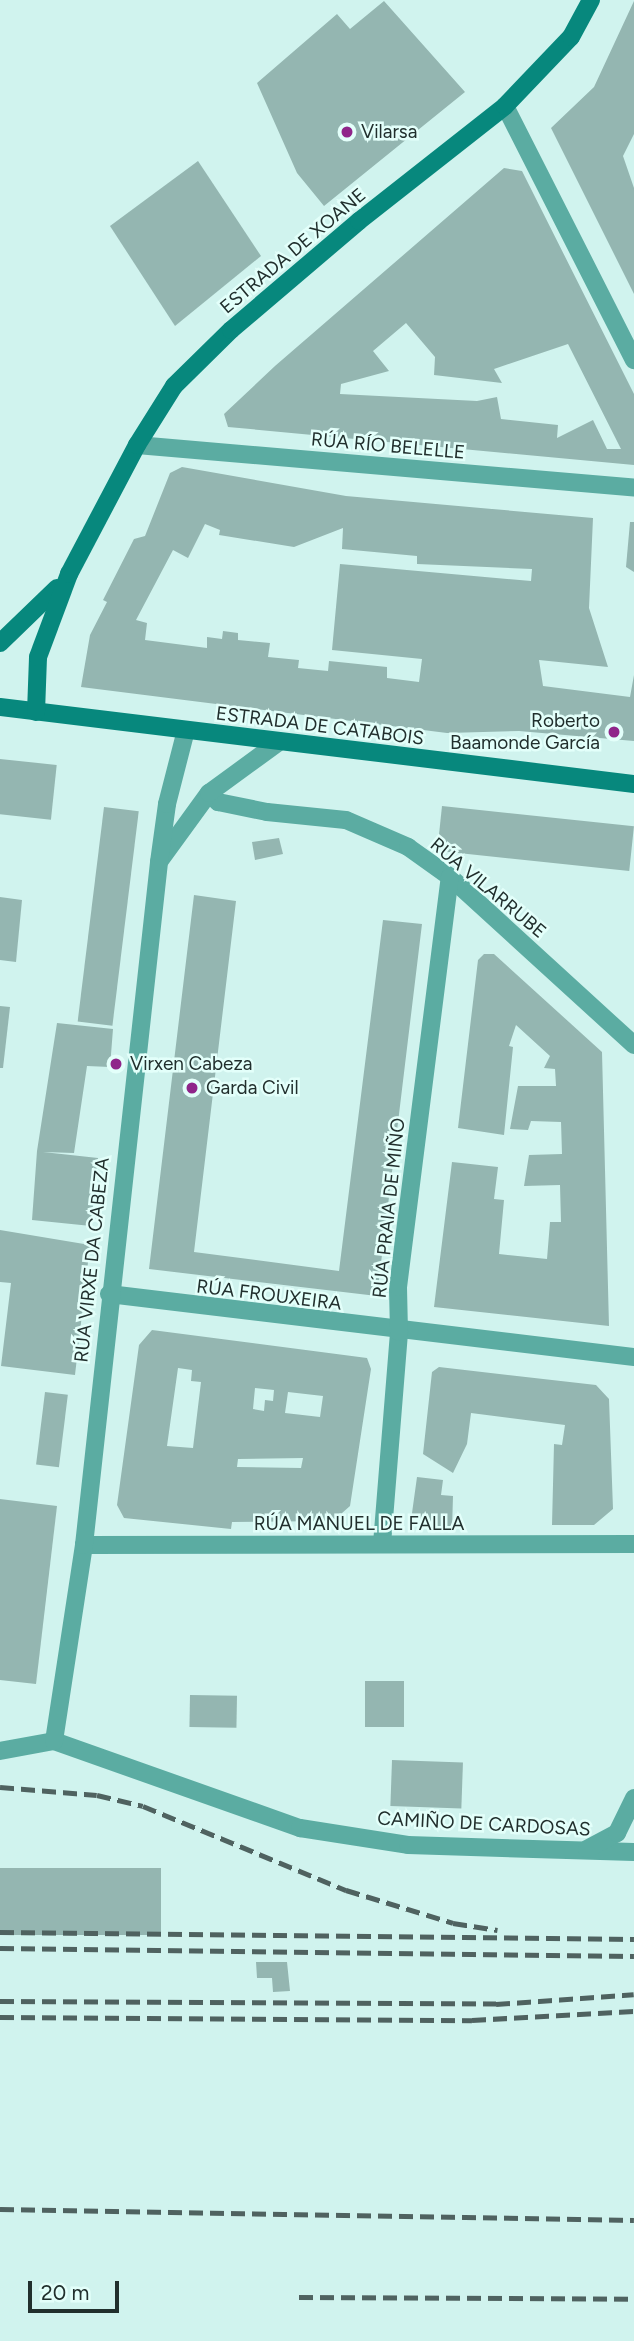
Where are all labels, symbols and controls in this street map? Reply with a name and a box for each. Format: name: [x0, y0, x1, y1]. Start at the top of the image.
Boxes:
place label: Vilarsa: [361, 121, 417, 143]
marker: Vilarsa: [339, 124, 355, 140]
street label: ESTRADA DE XOANE: [216, 183, 370, 319]
street label: RÚA RÍO BELELLE: [310, 428, 466, 464]
street label: ESTRADA DE CATABOIS: [215, 702, 425, 750]
place label: Roberto Baamonde García: [450, 710, 600, 754]
marker: Roberto Baamonde García: [606, 724, 622, 740]
street label: RÚA VILARRUBE: [426, 833, 550, 943]
place label: Virxen Cabeza: [130, 1053, 253, 1075]
marker: Virxen Cabeza: [108, 1056, 124, 1072]
place label: Garda Civil: [206, 1077, 299, 1099]
marker: Garda Civil: [184, 1080, 200, 1096]
street label: RÚA PRAIA DE MIÑO: [368, 1117, 410, 1299]
street label: RÚA VIRXE DA CABEZA: [70, 1156, 114, 1364]
street label: RÚA FROUXEIRA: [195, 1275, 343, 1315]
street label: RÚA MANUEL DE FALLA: [254, 1513, 464, 1535]
street label: CAMIÑO DE CARDOSAS: [377, 1807, 591, 1841]
scale bar: [32, 2268, 122, 2312]
text: 20 m: [41, 2280, 89, 2305]

